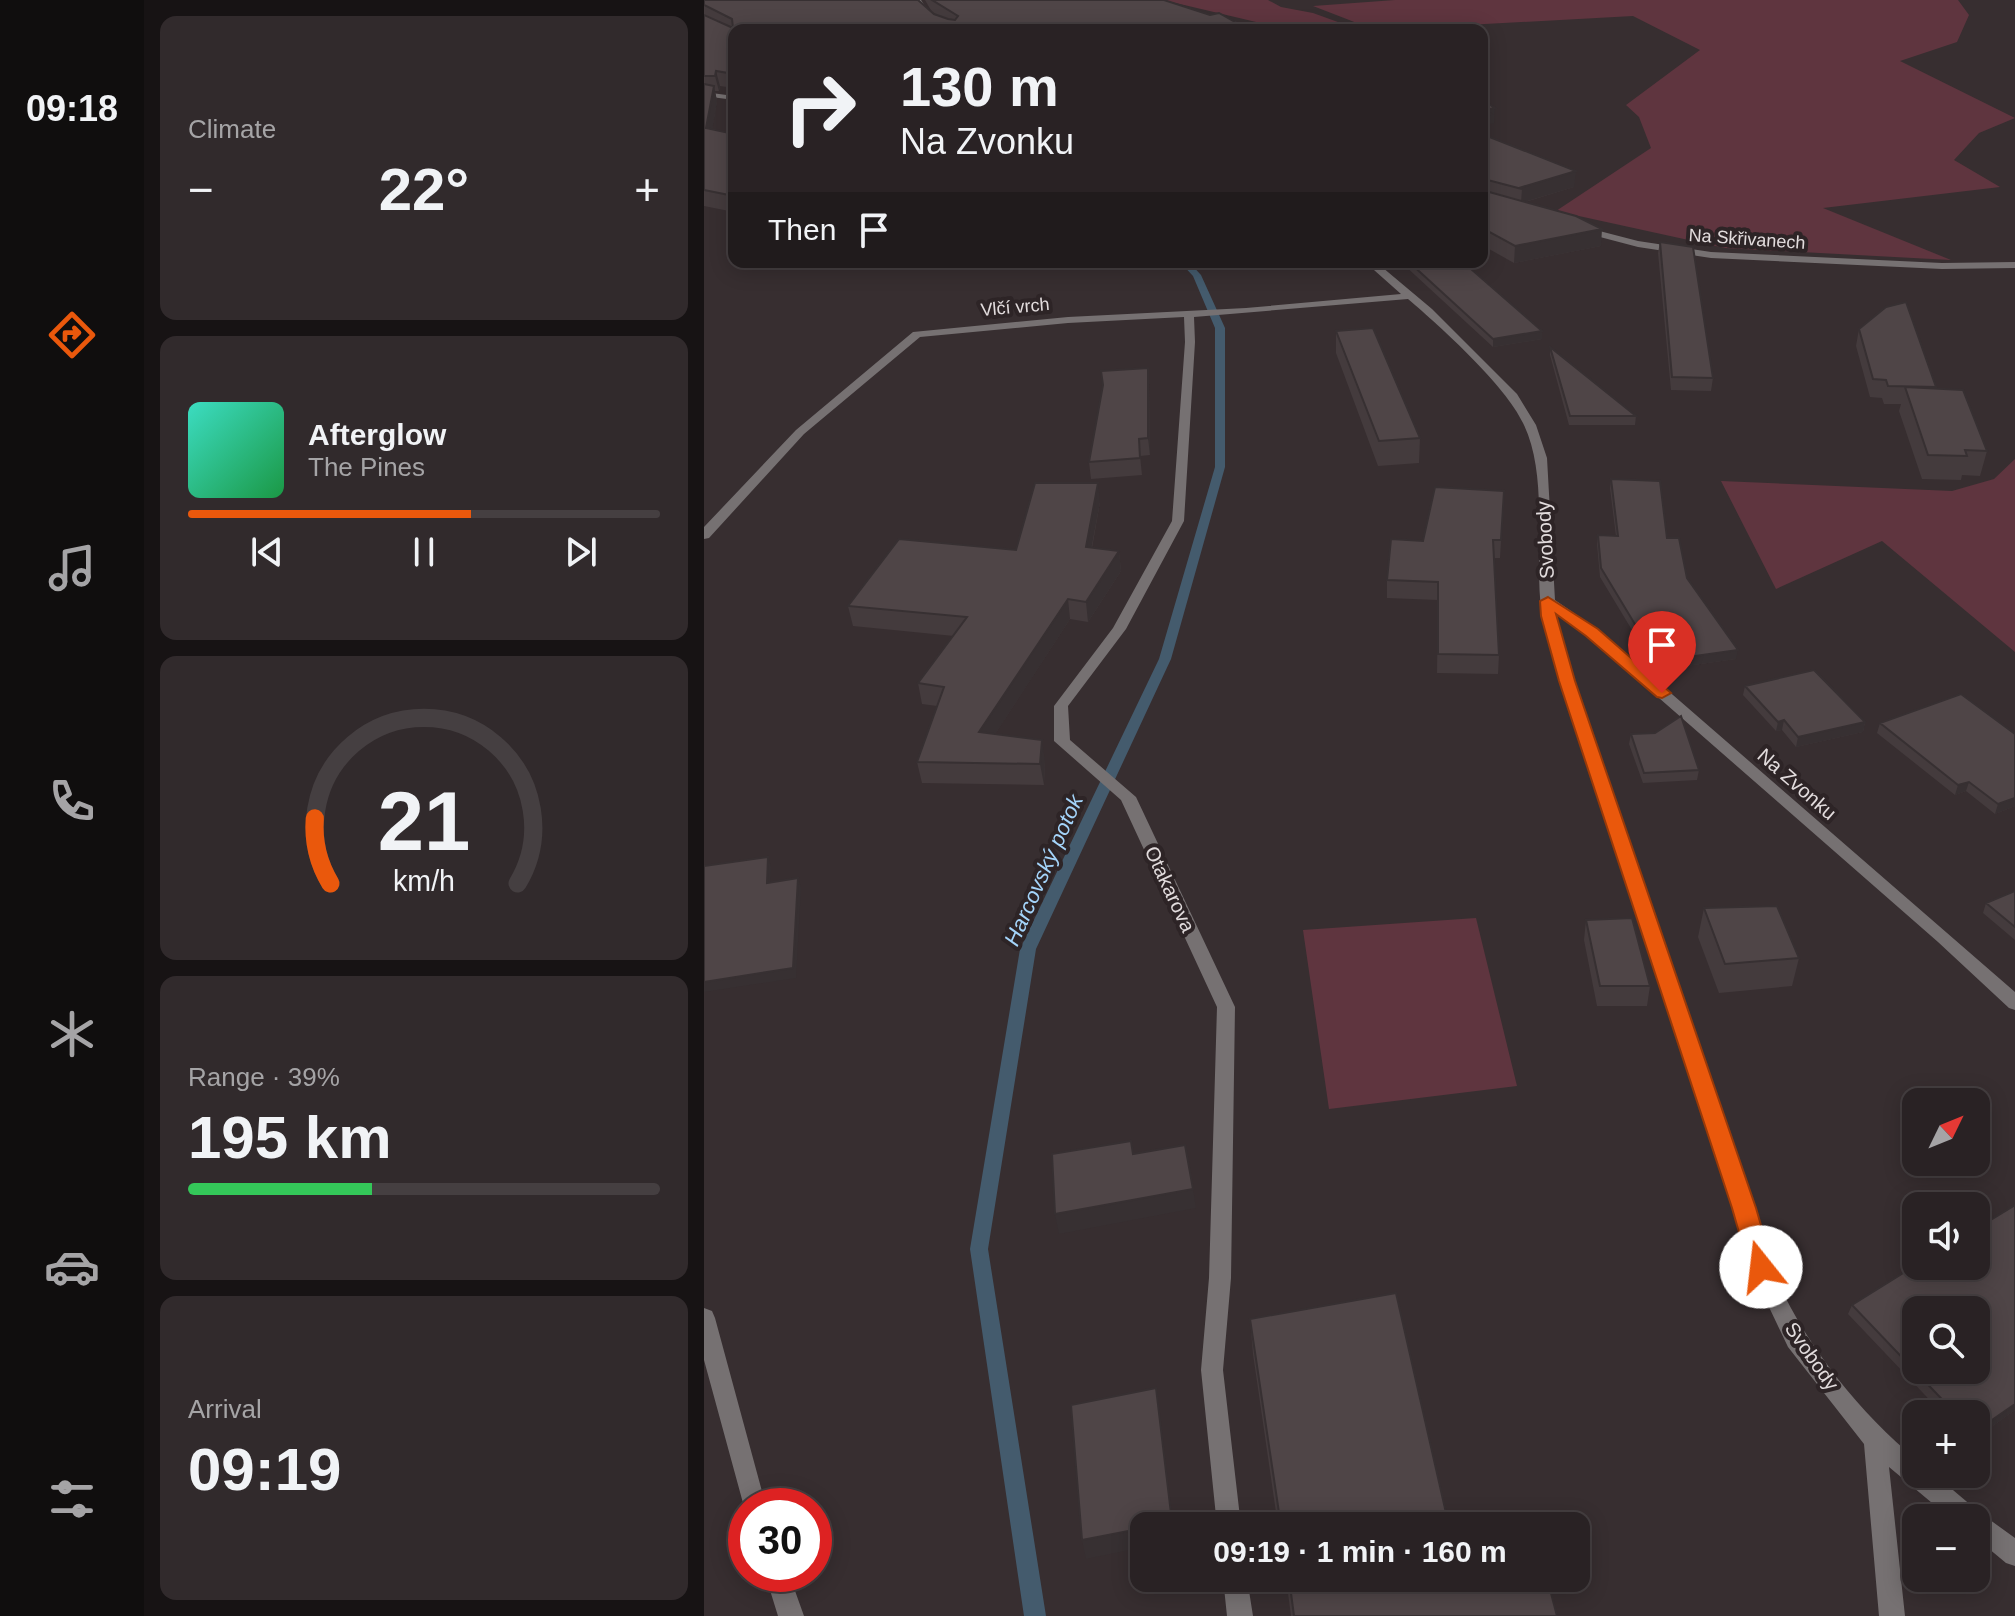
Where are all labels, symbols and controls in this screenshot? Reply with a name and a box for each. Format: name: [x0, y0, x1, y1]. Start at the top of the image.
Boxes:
text: 130 m: [900, 55, 1059, 118]
icon: right: [768, 56, 872, 160]
text: 09:18: [26, 88, 118, 129]
text: Climate: [188, 114, 276, 144]
text: Na Zvonku: [900, 121, 1074, 162]
text: 22°: [379, 156, 469, 223]
text: −: [188, 165, 214, 214]
text: +: [634, 165, 660, 214]
icon: arrive: [852, 208, 896, 252]
text: Then: [768, 213, 836, 246]
street label: Na Skřivanech: [1688, 225, 1806, 253]
street label: Vlčí vrch: [980, 294, 1050, 320]
icon: directions: [44, 307, 100, 363]
text: Afterglow: [308, 418, 446, 451]
text: The Pines: [308, 452, 425, 482]
street label: Svobody: [1532, 501, 1558, 579]
icon: previous: [245, 530, 289, 574]
icon: pause: [402, 530, 446, 574]
icon: next: [559, 530, 603, 574]
icon: music: [44, 540, 100, 596]
pin: [1628, 611, 1696, 693]
icon: arrive: [1640, 623, 1684, 667]
street label: Na Zvonku: [1753, 744, 1841, 824]
icon: phone: [44, 773, 100, 829]
text: 21: [378, 775, 470, 868]
water label: Harcovský potok: [999, 790, 1088, 950]
street label: Otakarova: [1141, 843, 1200, 936]
text: km/h: [393, 865, 455, 897]
icon: climate: [44, 1006, 100, 1062]
text: Range · 39%: [188, 1062, 340, 1092]
north arrow: [1902, 1088, 1990, 1176]
map controls: [1902, 1088, 1990, 1592]
text: 195 km: [188, 1104, 392, 1171]
button: sound: [1902, 1192, 1990, 1280]
position arrow: [1719, 1225, 1803, 1309]
icon: car: [44, 1239, 100, 1295]
button: search: [1902, 1296, 1990, 1384]
street label: Svobody: [1781, 1318, 1843, 1394]
text: Arrival: [188, 1394, 262, 1424]
button: +: [1902, 1400, 1990, 1488]
text: 09:19: [188, 1436, 341, 1503]
icon: filters: [44, 1471, 100, 1527]
speed limit sign: 30: [728, 1488, 832, 1592]
button: −: [1902, 1504, 1990, 1592]
text: 09:19 · 1 min · 160 m: [1213, 1535, 1507, 1568]

